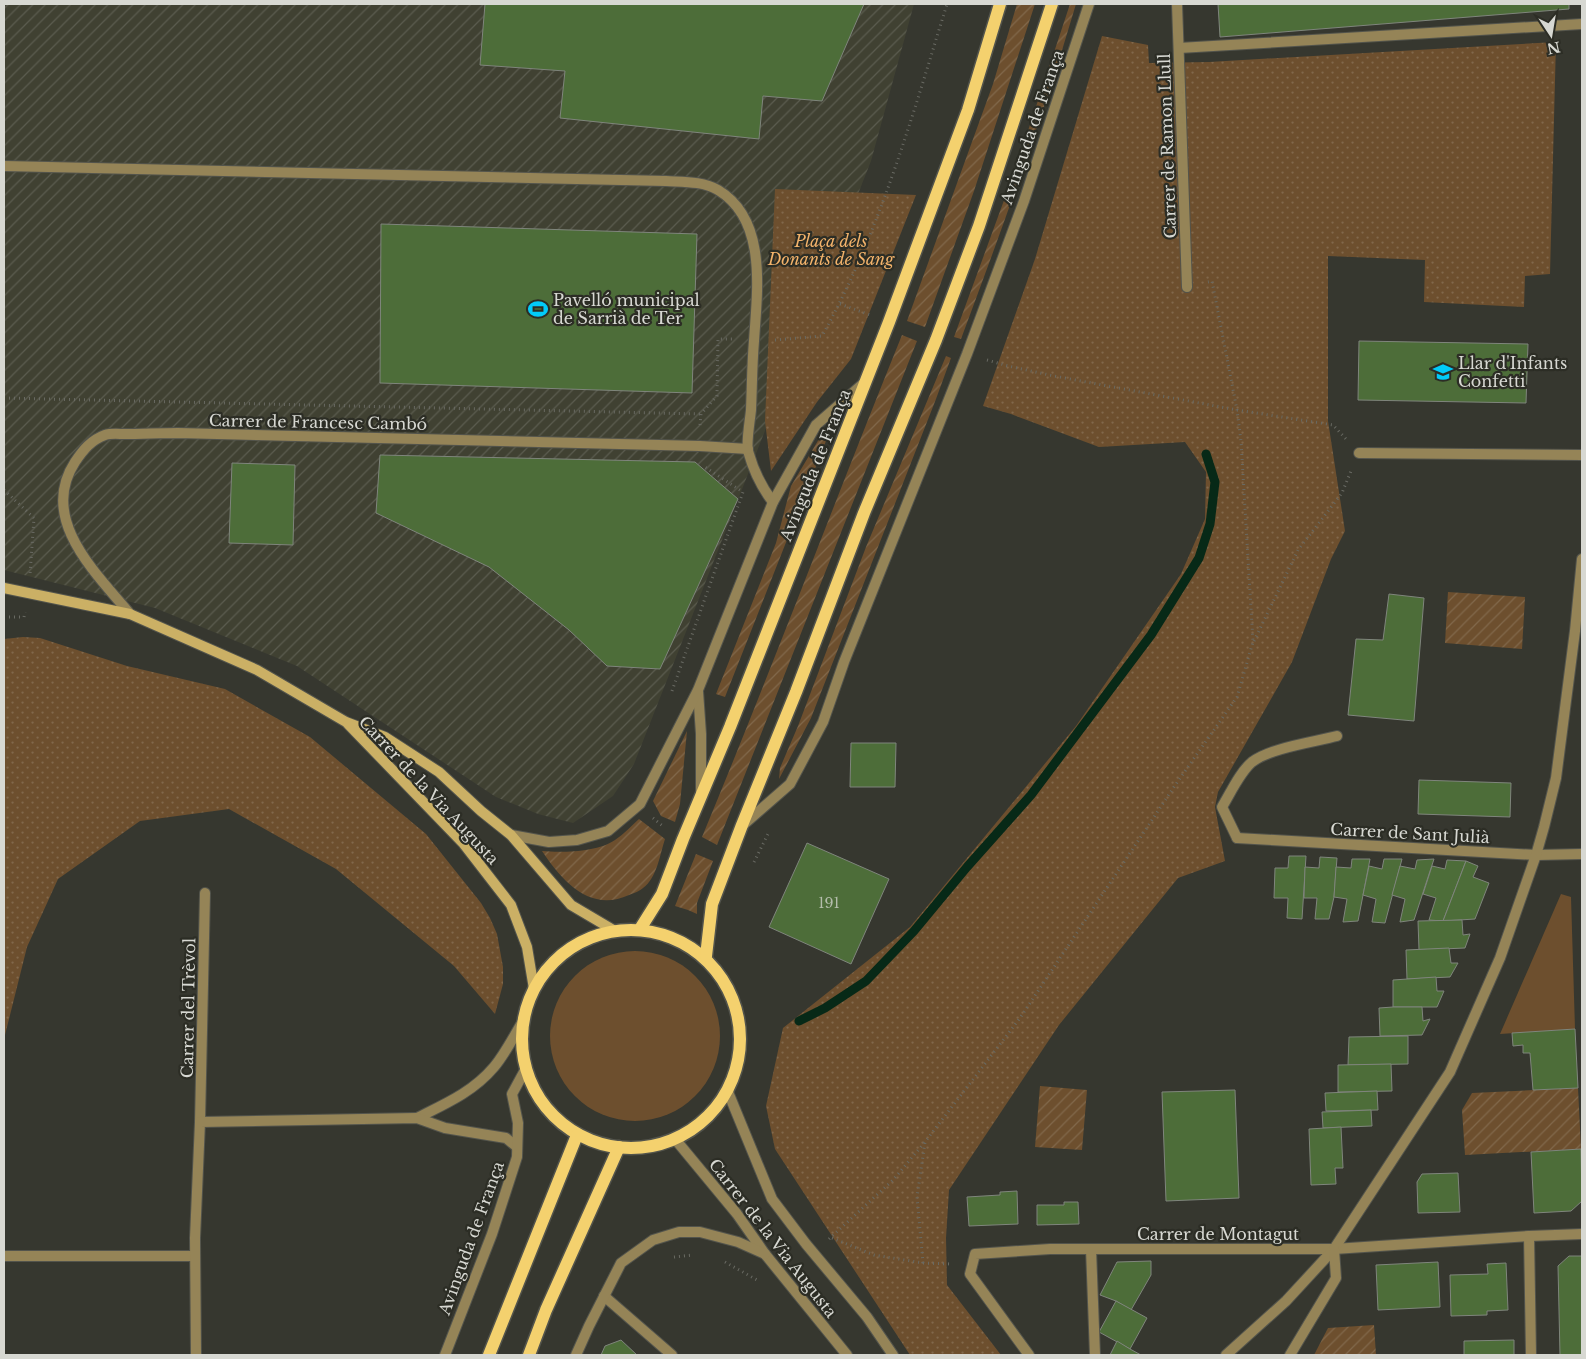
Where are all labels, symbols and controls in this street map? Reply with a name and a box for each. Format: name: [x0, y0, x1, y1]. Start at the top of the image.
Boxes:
north arrow: [1526, 10, 1576, 60]
text: N: [1545, 38, 1562, 58]
street label: Avinguda de França: [996, 47, 1068, 208]
street label: Carrer de Ramon Llull: [1154, 53, 1180, 239]
park label: Plaça dels Donants de Sang: [767, 231, 895, 269]
place label: Pavelló municipal de Sarrià de Ter: [553, 290, 700, 328]
sports icon: Pavelló municipal de Sarrià de Ter: [527, 298, 549, 320]
place label: Llar d'Infants Confetti: [1458, 353, 1567, 391]
school or university icon: Llar d'Infants Confetti: [1432, 361, 1454, 383]
street label: Avinguda de França: [775, 386, 855, 545]
street label: Carrer de Francesc Cambó: [209, 410, 427, 434]
street label: Carrer de la Via Augusta: [355, 712, 503, 869]
street label: Carrer de Sant Julià: [1330, 819, 1490, 847]
house number: 191: [818, 894, 840, 912]
street label: Carrer del Trèvol: [177, 938, 199, 1078]
street label: Carrer de la Via Augusta: [705, 1155, 841, 1321]
street label: Avinguda de França: [434, 1158, 508, 1319]
street label: Carrer de Montagut: [1137, 1224, 1299, 1244]

